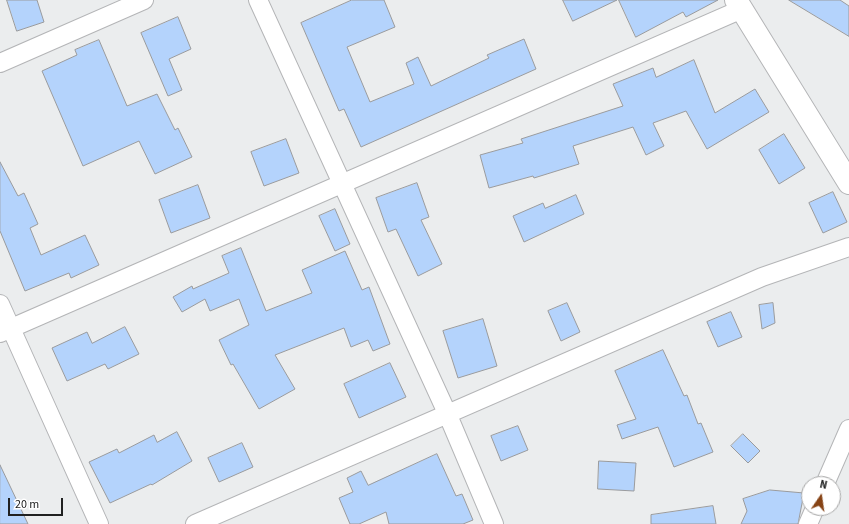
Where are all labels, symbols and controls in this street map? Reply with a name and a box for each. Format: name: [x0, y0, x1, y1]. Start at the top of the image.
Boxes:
north arrow: [801, 476, 841, 516]
text: N: [818, 477, 829, 493]
scale bar: [10, 490, 65, 516]
text: 20 m: [15, 496, 39, 513]

